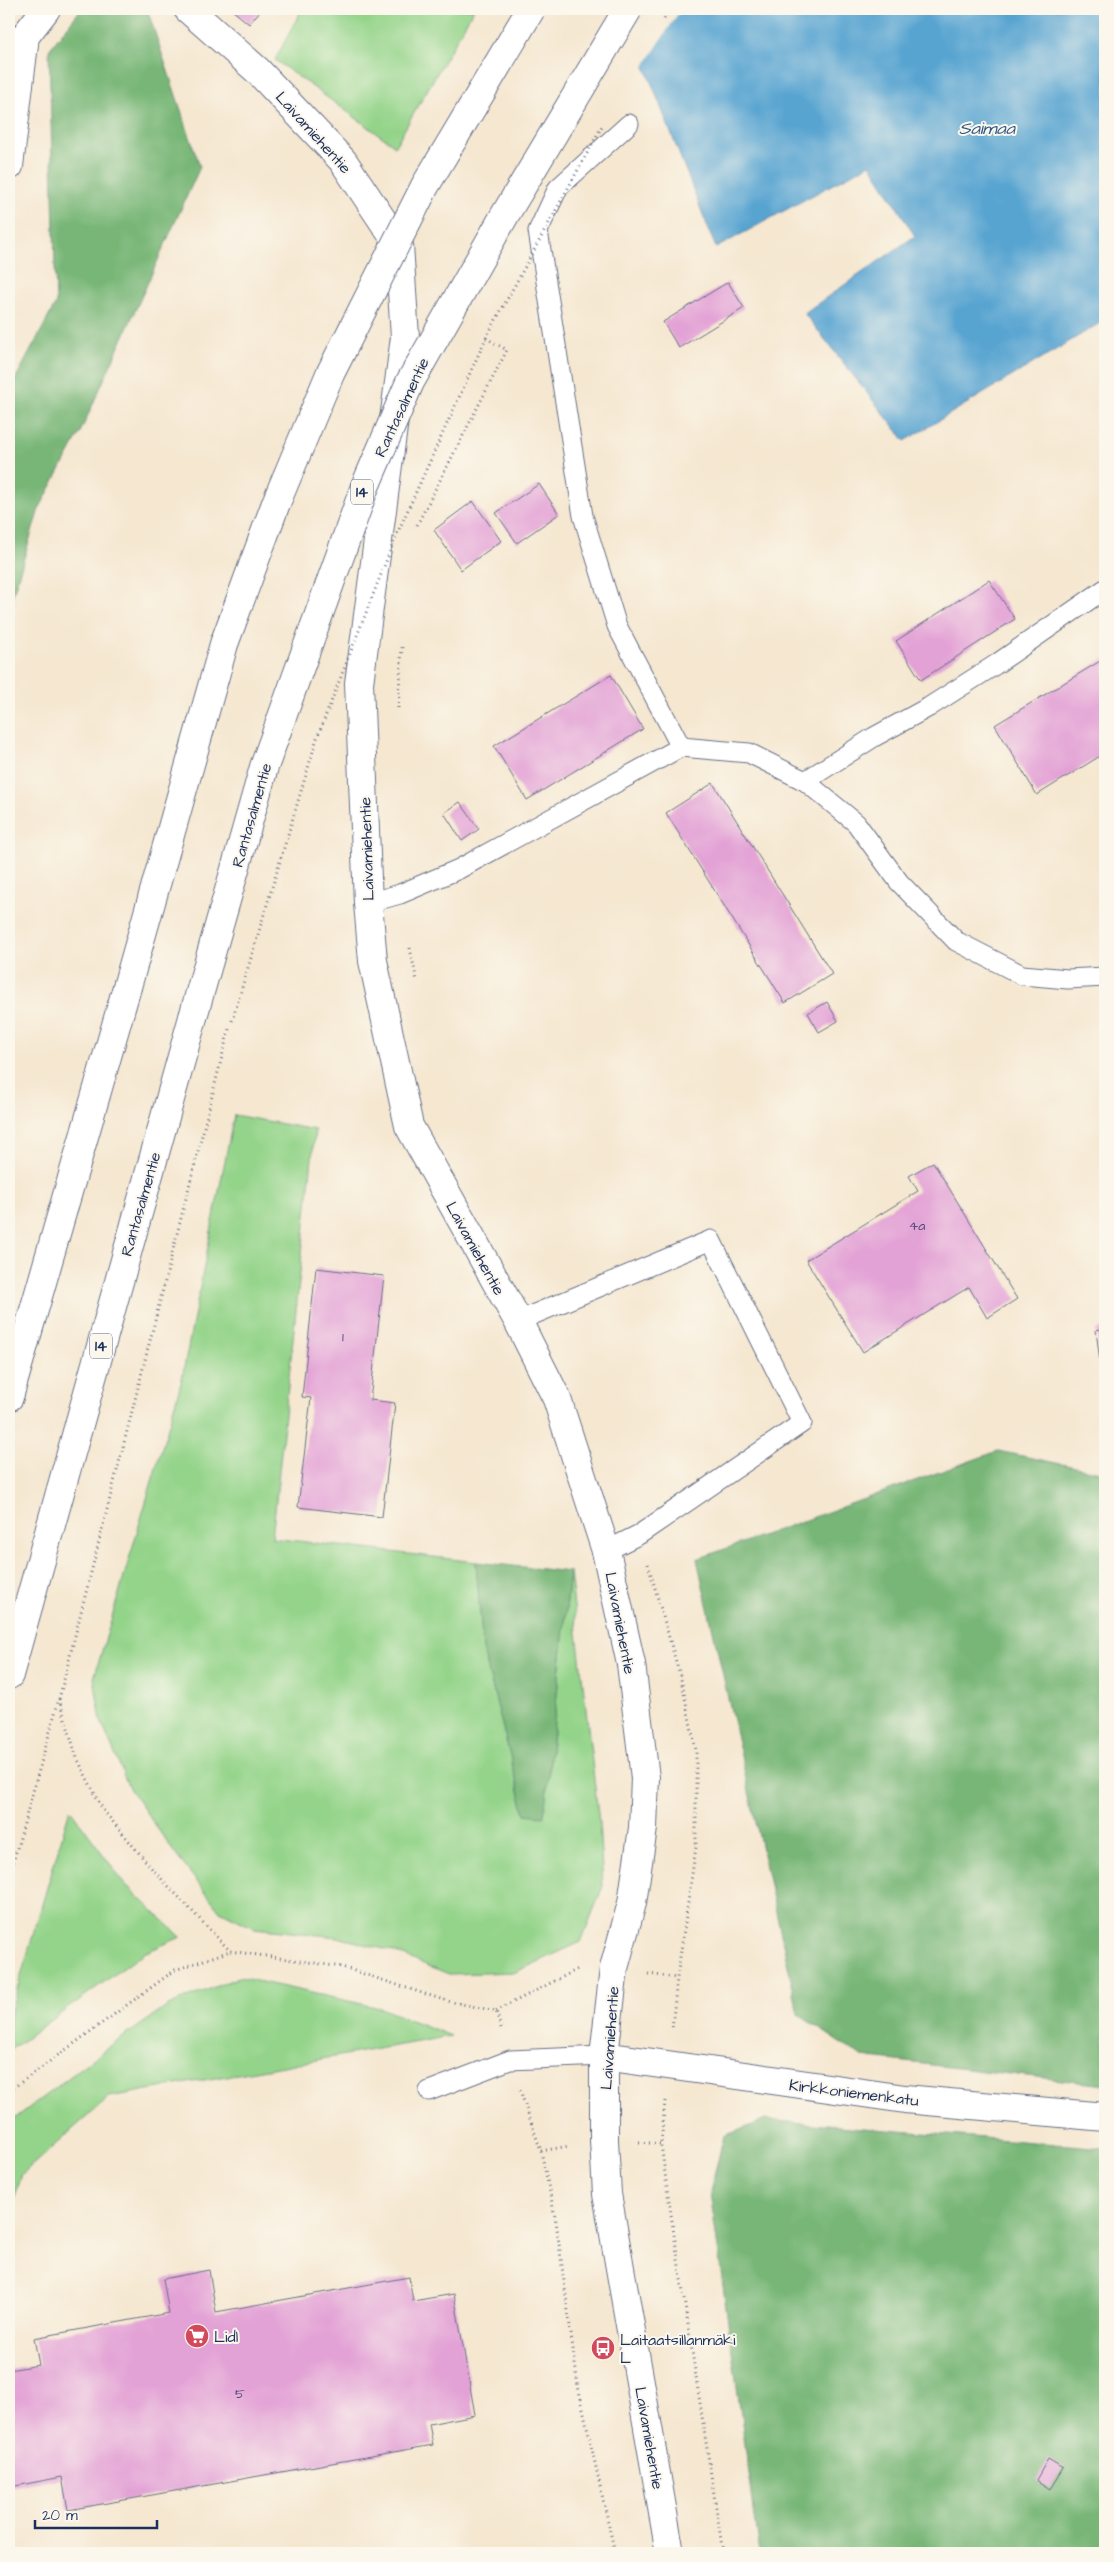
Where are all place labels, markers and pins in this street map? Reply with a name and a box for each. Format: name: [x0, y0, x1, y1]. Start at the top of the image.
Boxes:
supermarket icon: Lidl: [184, 2323, 210, 2349]
place label: Lidl: [214, 2326, 238, 2348]
place label: Laitaatsillanmäki L: [620, 2329, 736, 2369]
bus stop icon: Laitaatsillanmäki L: [590, 2335, 616, 2361]

